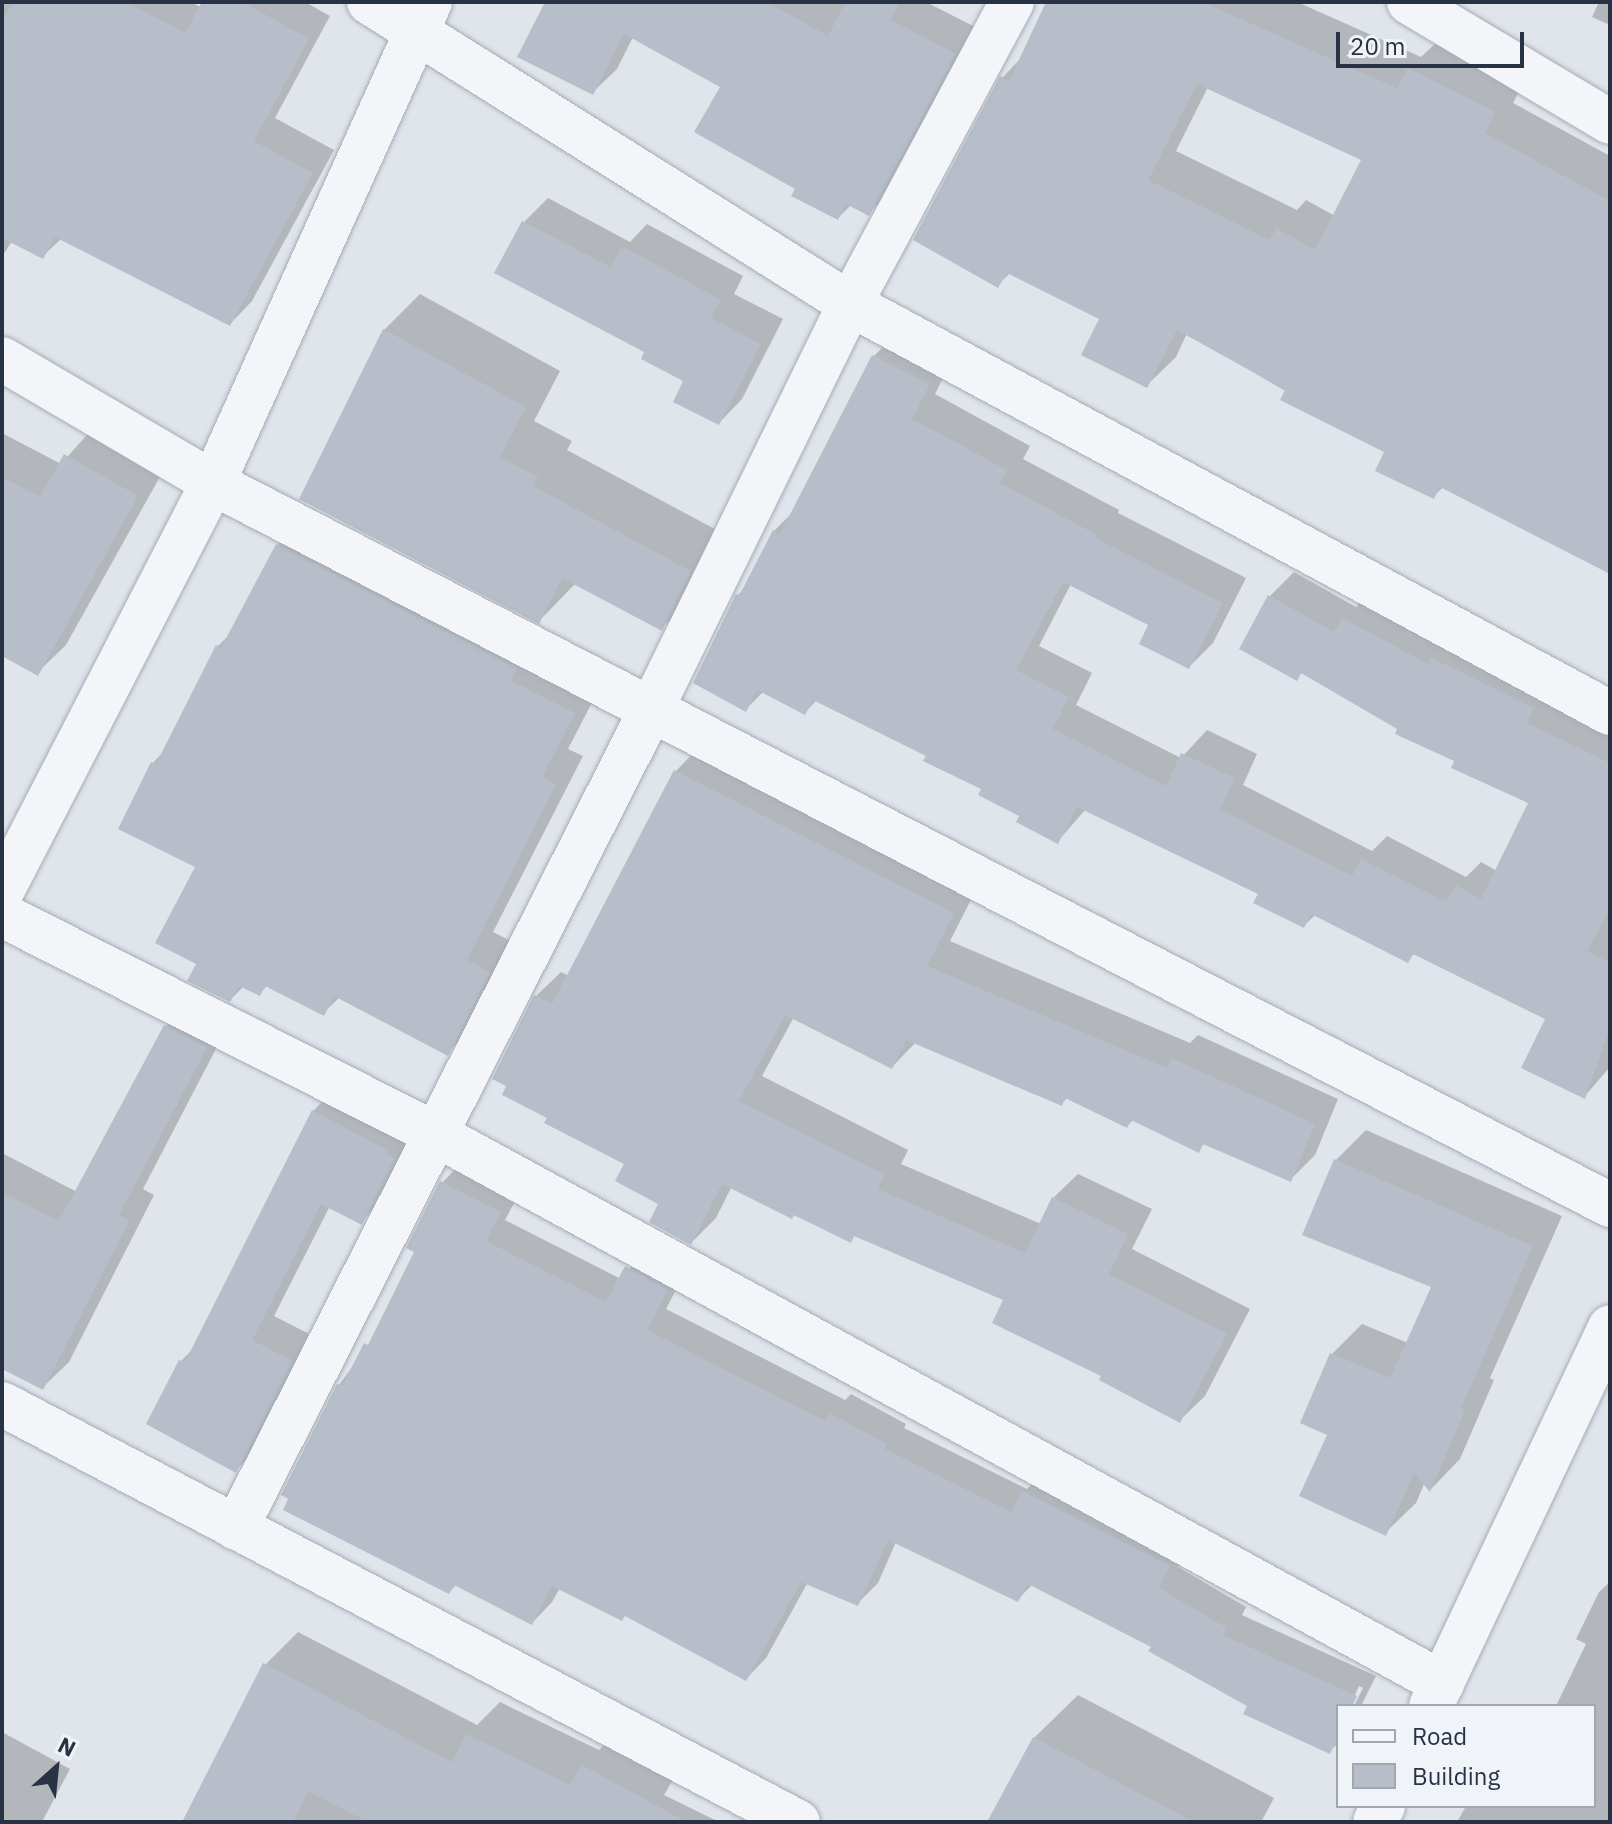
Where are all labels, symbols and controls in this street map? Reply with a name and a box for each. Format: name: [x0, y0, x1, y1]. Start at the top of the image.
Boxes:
scale bar: [1340, 16, 1528, 66]
text: 20 m: [1350, 30, 1405, 62]
legend: [1336, 1704, 1596, 1808]
text: Road: [1412, 1720, 1467, 1752]
north arrow: [16, 1728, 96, 1808]
text: N: [53, 1730, 81, 1763]
text: Building: [1412, 1760, 1500, 1792]

